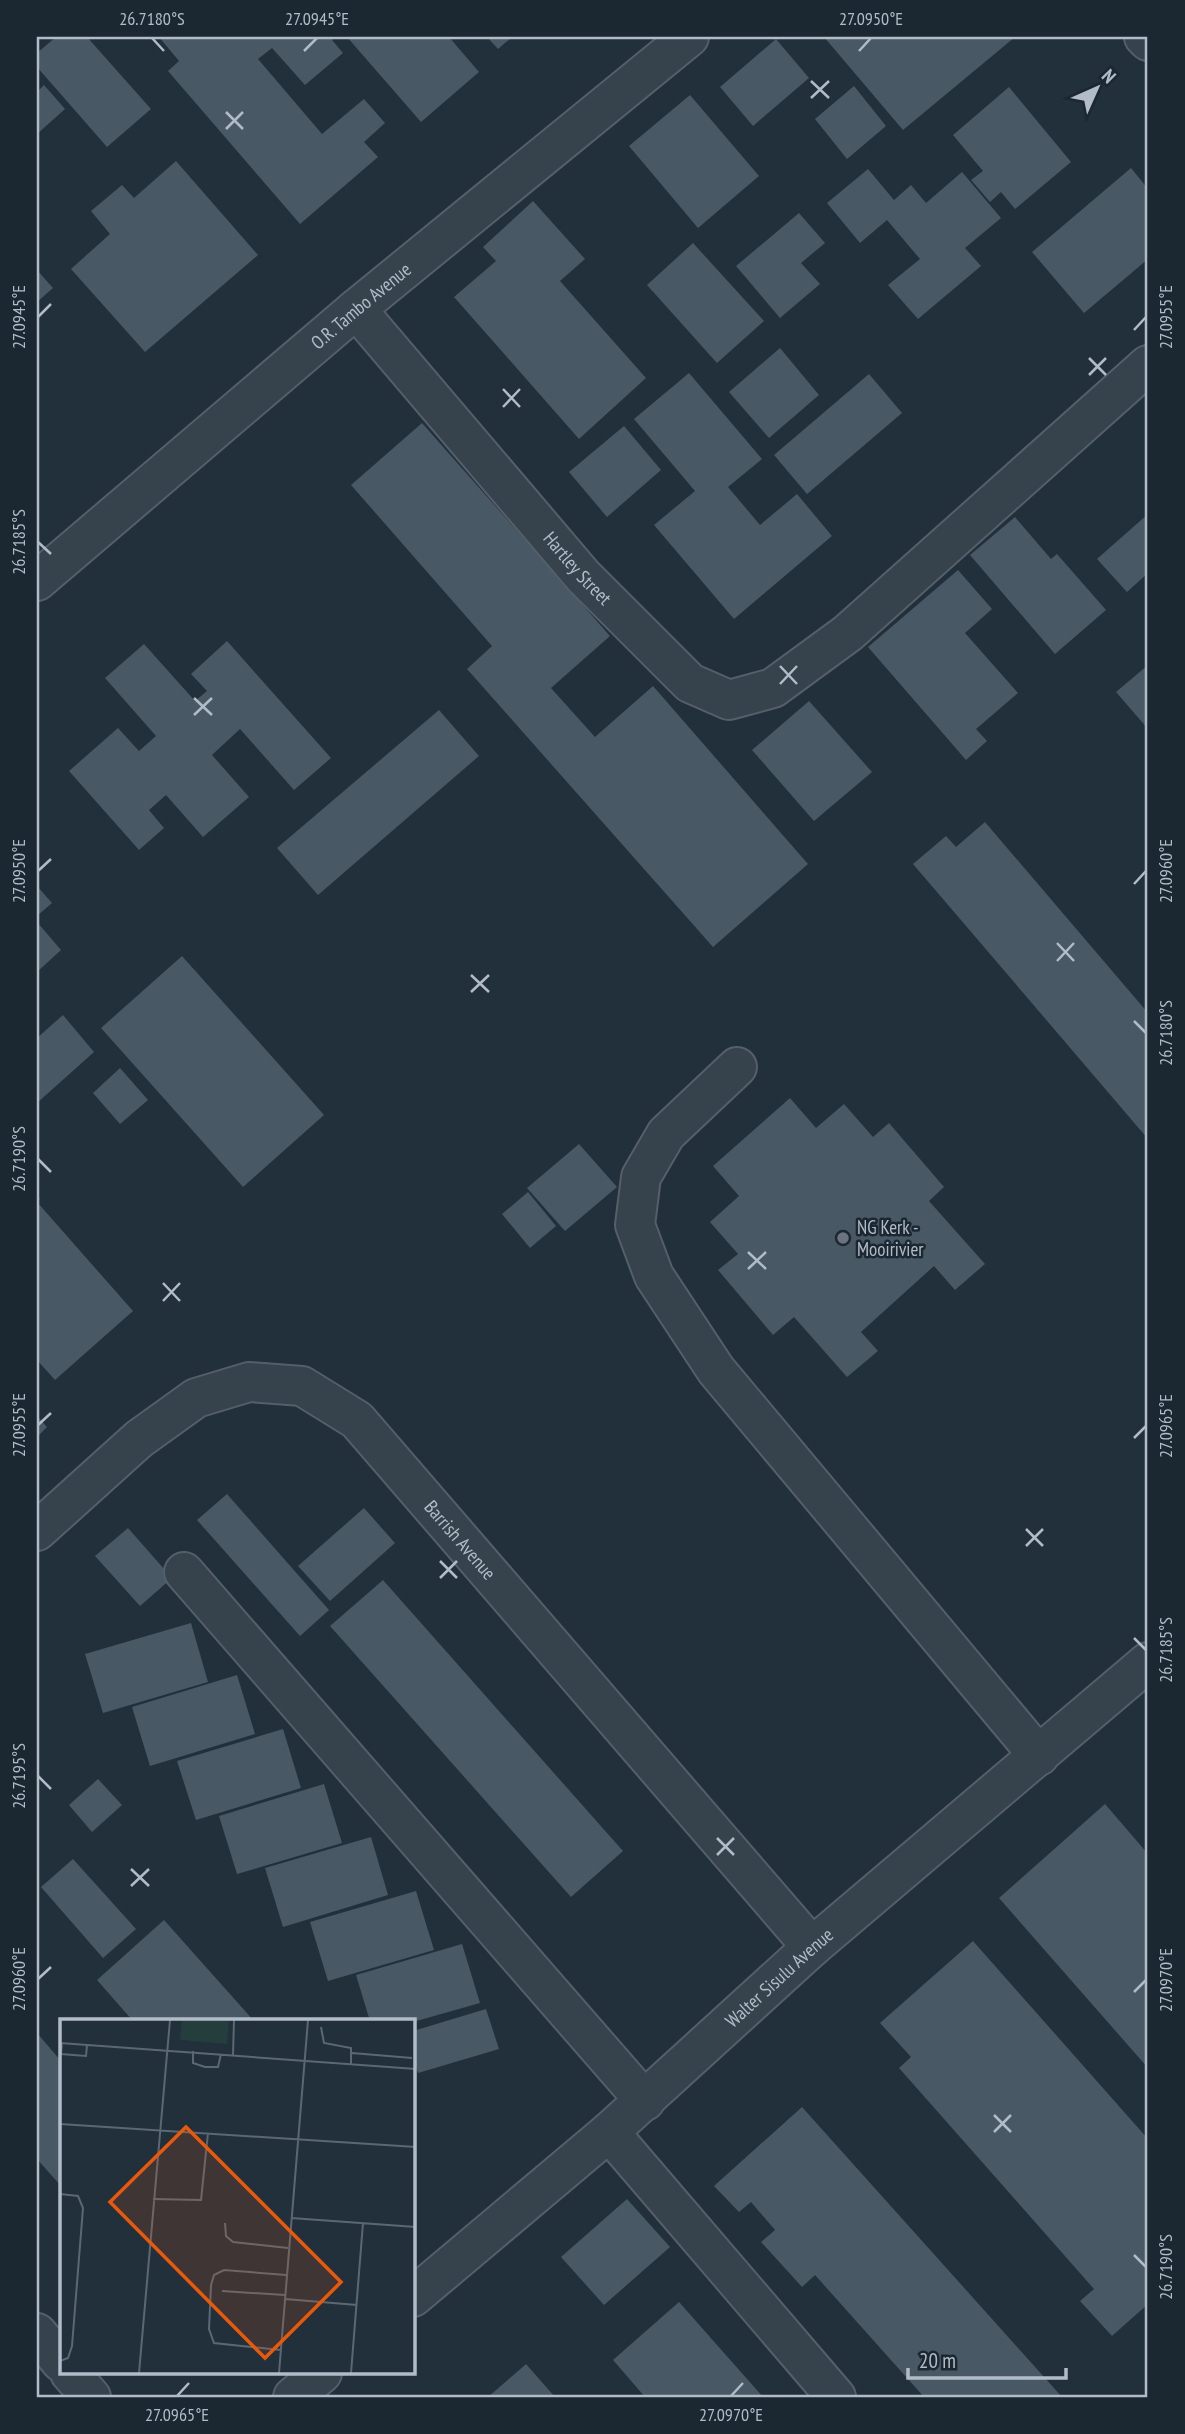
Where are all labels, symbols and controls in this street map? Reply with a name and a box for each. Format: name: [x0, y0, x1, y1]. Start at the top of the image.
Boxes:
text: 26.7180°S: [119, 7, 185, 30]
text: 27.0945°E: [285, 7, 349, 30]
text: 27.0950°E: [839, 7, 903, 30]
north arrow: [1062, 52, 1132, 122]
text: N: [1097, 64, 1121, 88]
street label: O.R. Tambo Avenue: [306, 257, 416, 354]
text: 27.0945°E: [7, 285, 30, 349]
text: 27.0955°E: [1154, 285, 1177, 349]
text: 26.7185°S: [7, 509, 30, 575]
street label: Hartley Street: [538, 526, 617, 610]
text: 27.0950°E: [7, 839, 30, 903]
text: 27.0960°E: [1154, 839, 1177, 903]
text: 26.7180°S: [1154, 1000, 1177, 1066]
text: 26.7190°S: [7, 1126, 30, 1192]
place label: NG Kerk - Mooirivier: [857, 1215, 924, 1261]
marker: NG Kerk - Mooirivier: [835, 1230, 851, 1246]
text: 27.0955°E: [7, 1393, 30, 1457]
text: 27.0965°E: [1154, 1394, 1177, 1458]
street label: Barrish Avenue: [419, 1495, 501, 1585]
text: 26.7185°S: [1154, 1617, 1177, 1683]
text: 26.7195°S: [7, 1743, 30, 1809]
street label: Walter Sisulu Avenue: [720, 1922, 838, 2032]
text: 27.0960°E: [7, 1947, 30, 2011]
text: 27.0970°E: [1154, 1948, 1177, 2012]
inset map: [60, 2019, 415, 2374]
text: 26.7190°S: [1154, 2234, 1177, 2300]
scale bar: [908, 2336, 1066, 2380]
text: 20 m: [919, 2347, 956, 2374]
text: 27.0965°E: [145, 2403, 209, 2426]
text: 27.0970°E: [699, 2403, 763, 2426]

